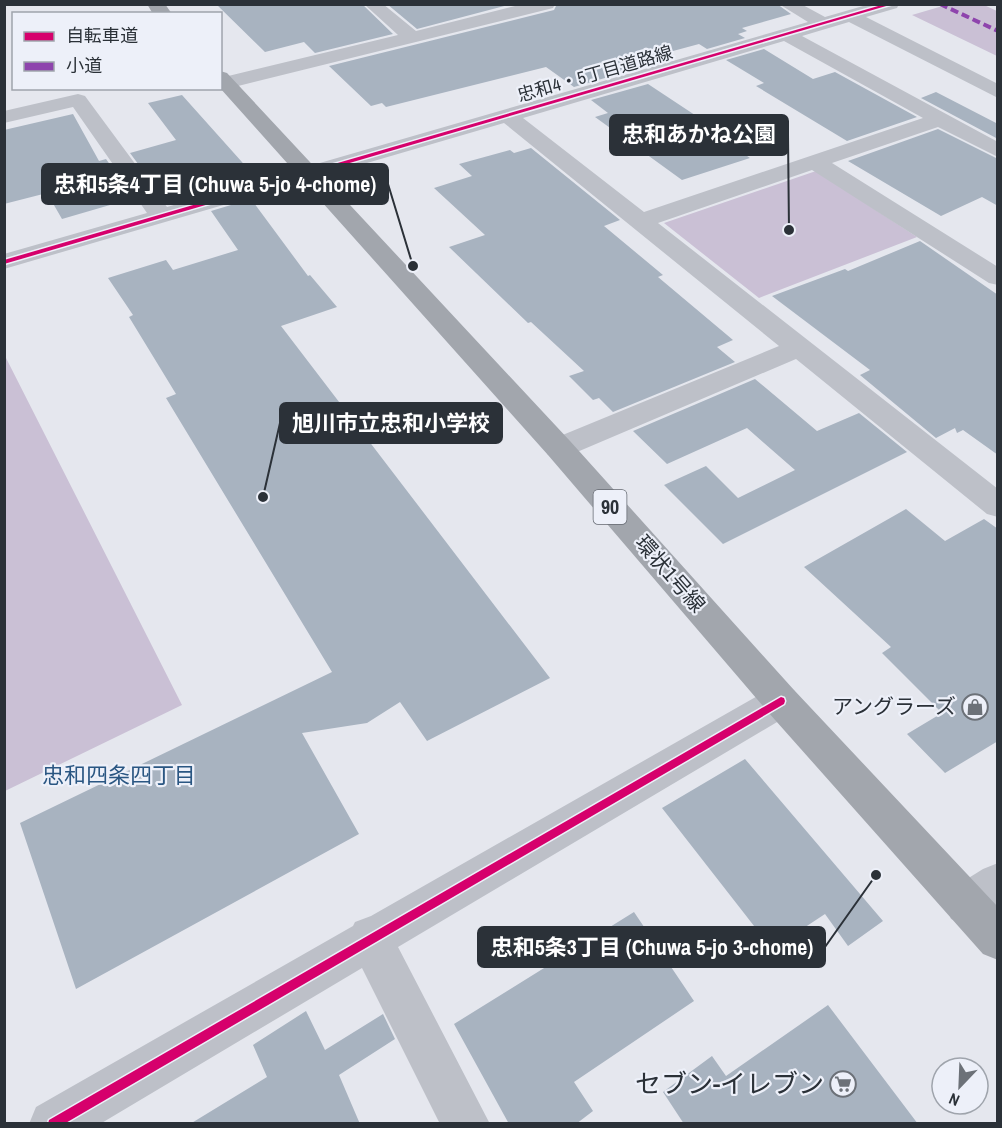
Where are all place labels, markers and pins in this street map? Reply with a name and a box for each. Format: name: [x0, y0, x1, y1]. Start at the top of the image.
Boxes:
callout: 忠和あかね公園: [610, 115, 788, 155]
callout: 忠和5条4丁目 (Chuwa 5-jo 4-chome): [42, 164, 388, 204]
callout: 旭川市立忠和小学校: [280, 403, 502, 443]
place label: アングラーズ: [832, 692, 956, 721]
shop icon: アングラーズ: [960, 692, 990, 722]
callout: 忠和5条3丁目 (Chuwa 5-jo 3-chome): [478, 927, 825, 967]
place label: セブン-イレブン: [635, 1066, 824, 1101]
supermarket icon: セブン-イレブン: [828, 1069, 858, 1099]

